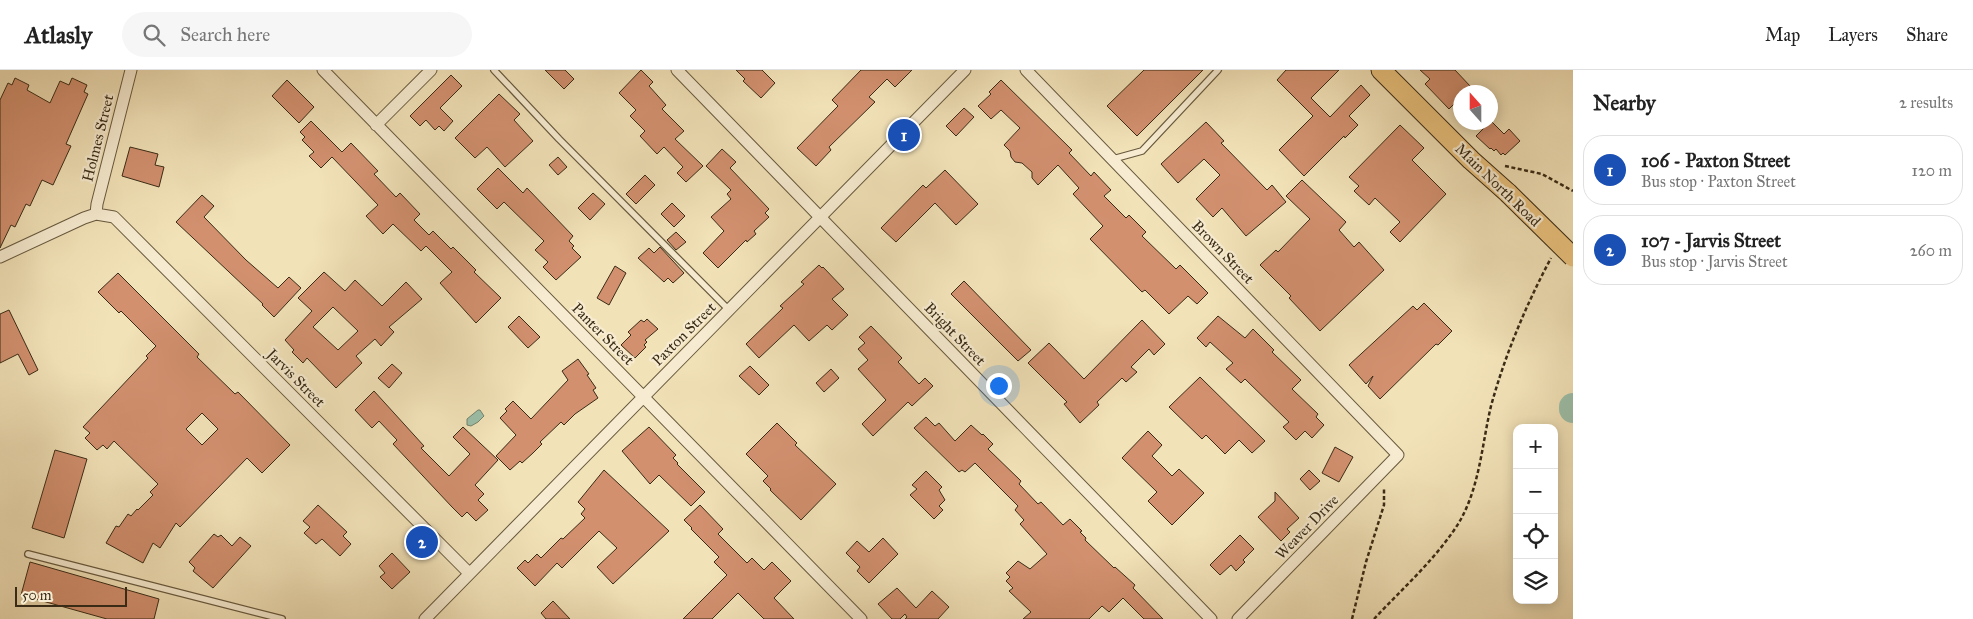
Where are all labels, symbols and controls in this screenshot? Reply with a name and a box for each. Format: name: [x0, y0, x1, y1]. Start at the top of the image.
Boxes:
search box: [122, 12, 472, 57]
text: Atlasly: [25, 20, 92, 50]
icon: search: [140, 21, 168, 49]
text: Search here: [180, 23, 270, 46]
text: Map: [1765, 24, 1800, 46]
text: Layers: [1828, 24, 1878, 46]
text: Share: [1906, 24, 1948, 46]
north arrow: [1453, 85, 1498, 130]
text: Nearby: [1593, 90, 1656, 116]
street label: Holmes Street: [78, 92, 118, 183]
text: 2 results: [1899, 93, 1953, 112]
pin: 1: [888, 116, 920, 154]
street label: Main North Road: [1452, 140, 1545, 231]
text: 106 - Paxton Street: [1641, 149, 1790, 172]
text: 1: [1607, 161, 1613, 180]
text: 120 m: [1912, 161, 1952, 180]
text: Bus stop · Paxton Street: [1641, 172, 1796, 191]
street label: Brown Street: [1188, 216, 1258, 288]
text: 107 - Jarvis Street: [1641, 229, 1781, 252]
text: 2: [1606, 241, 1614, 260]
text: 260 m: [1910, 241, 1952, 260]
text: Bus stop · Jarvis Street: [1641, 252, 1788, 271]
street label: Paxton Street: [648, 298, 720, 370]
street label: Panter Street: [568, 299, 638, 369]
street label: Bright Street: [921, 299, 990, 370]
street label: Jarvis Street: [261, 344, 329, 412]
your location: [986, 373, 1012, 399]
map controls: [1513, 424, 1558, 604]
button: +: [1513, 424, 1558, 469]
button: −: [1513, 469, 1558, 514]
street label: Weaver Drive: [1272, 491, 1342, 563]
button: locate: [1513, 514, 1558, 559]
pin: 2: [406, 523, 438, 561]
button: layers: [1513, 559, 1558, 604]
scale bar: [15, 584, 128, 607]
text: 50 m: [22, 587, 51, 604]

